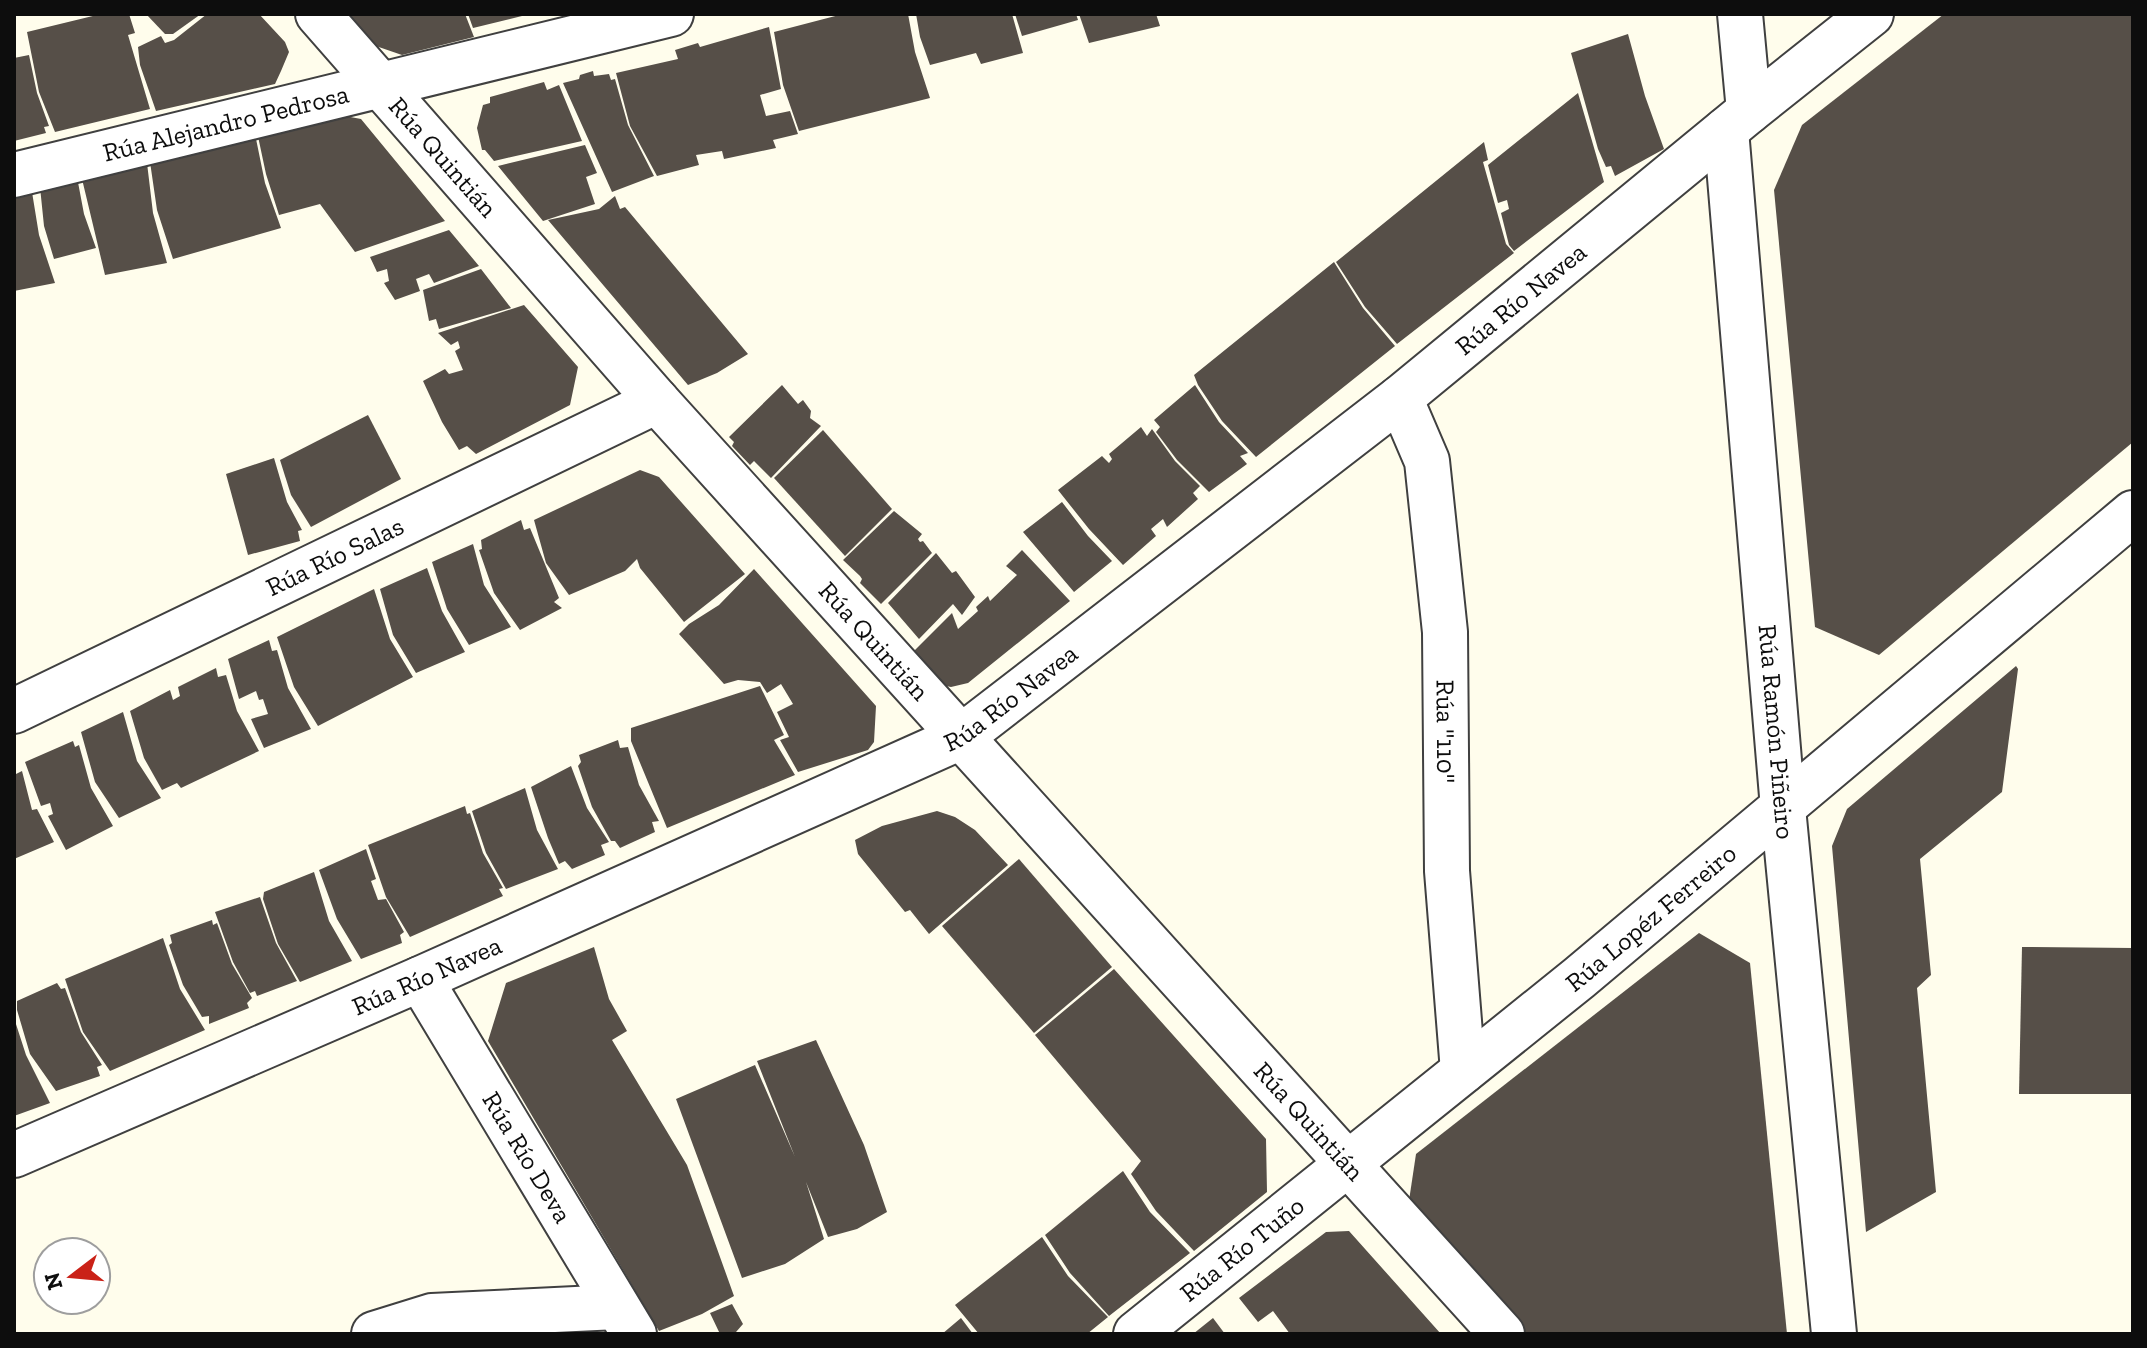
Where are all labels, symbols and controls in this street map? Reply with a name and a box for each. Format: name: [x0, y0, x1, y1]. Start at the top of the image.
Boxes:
street label: Rúa Alejandro Pedrosa: [100, 77, 352, 169]
street label: Rúa Quintián: [382, 90, 505, 224]
street label: Rúa Río Navea: [1449, 235, 1593, 362]
street label: Rúa Río Salas: [261, 510, 409, 603]
street label: Rúa Quintián: [812, 575, 936, 707]
street label: Rúa Ramón Piñeiro: [1752, 623, 1802, 841]
street label: Rúa Río Navea: [939, 637, 1084, 759]
street label: Rúa "110": [1429, 680, 1462, 783]
street label: Rúa Lopéz Ferreiro: [1559, 837, 1743, 999]
street label: Rúa Río Navea: [347, 929, 507, 1022]
street label: Rúa Quintián: [1247, 1055, 1371, 1187]
street label: Rúa Río Deva: [476, 1086, 579, 1229]
street label: Rúa Río Tuño: [1173, 1189, 1311, 1308]
north arrow: [32, 1236, 112, 1316]
text: N: [38, 1269, 69, 1293]

